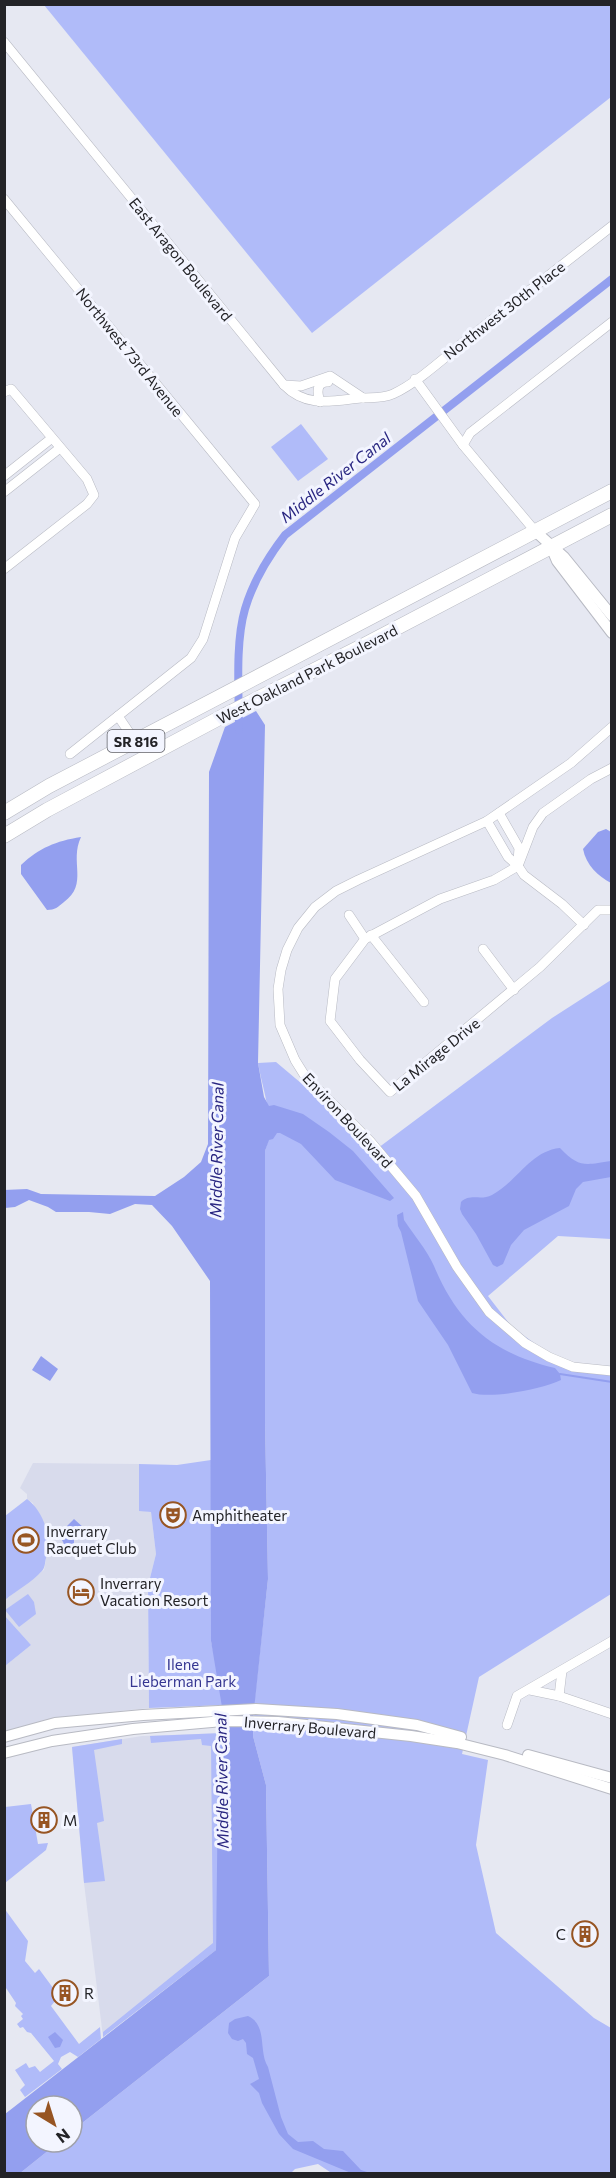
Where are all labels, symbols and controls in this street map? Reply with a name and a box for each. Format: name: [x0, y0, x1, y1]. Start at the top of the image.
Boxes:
street label: East Aragon Boulevard: [126, 194, 236, 324]
street label: Northwest 30th Place: [440, 257, 568, 363]
street label: Northwest 73rd Avenue: [73, 284, 187, 420]
water label: Middle River Canal: [276, 427, 395, 526]
street label: West Oakland Park Boulevard: [214, 620, 400, 728]
road number: SR 816: [108, 730, 164, 752]
street label: La Mirage Drive: [389, 1014, 483, 1094]
street label: Environ Boulevard: [299, 1069, 397, 1171]
water label: Middle River Canal: [205, 1081, 227, 1218]
theatre icon: Amphitheater: [158, 1500, 188, 1530]
place label: Amphitheater: [192, 1506, 287, 1524]
place label: Inverrary Racquet Club: [46, 1522, 137, 1557]
sports icon: Inverrary Racquet Club: [11, 1525, 41, 1555]
place label: Inverrary Vacation Resort: [100, 1574, 208, 1609]
hotel icon: Inverrary Vacation Resort: [66, 1577, 96, 1607]
park label: Ilene Lieberman Park: [130, 1655, 236, 1690]
water label: Middle River Canal: [210, 1712, 232, 1849]
street label: Inverrary Boulevard: [243, 1712, 377, 1742]
building icon: M: [29, 1805, 59, 1835]
place label: M: [63, 1811, 77, 1829]
building icon: C: [570, 1919, 600, 1949]
place label: C: [556, 1925, 566, 1943]
building icon: R: [50, 1978, 80, 2008]
place label: R: [84, 1984, 94, 2002]
north arrow: [24, 2094, 84, 2154]
text: N: [53, 2125, 74, 2147]

